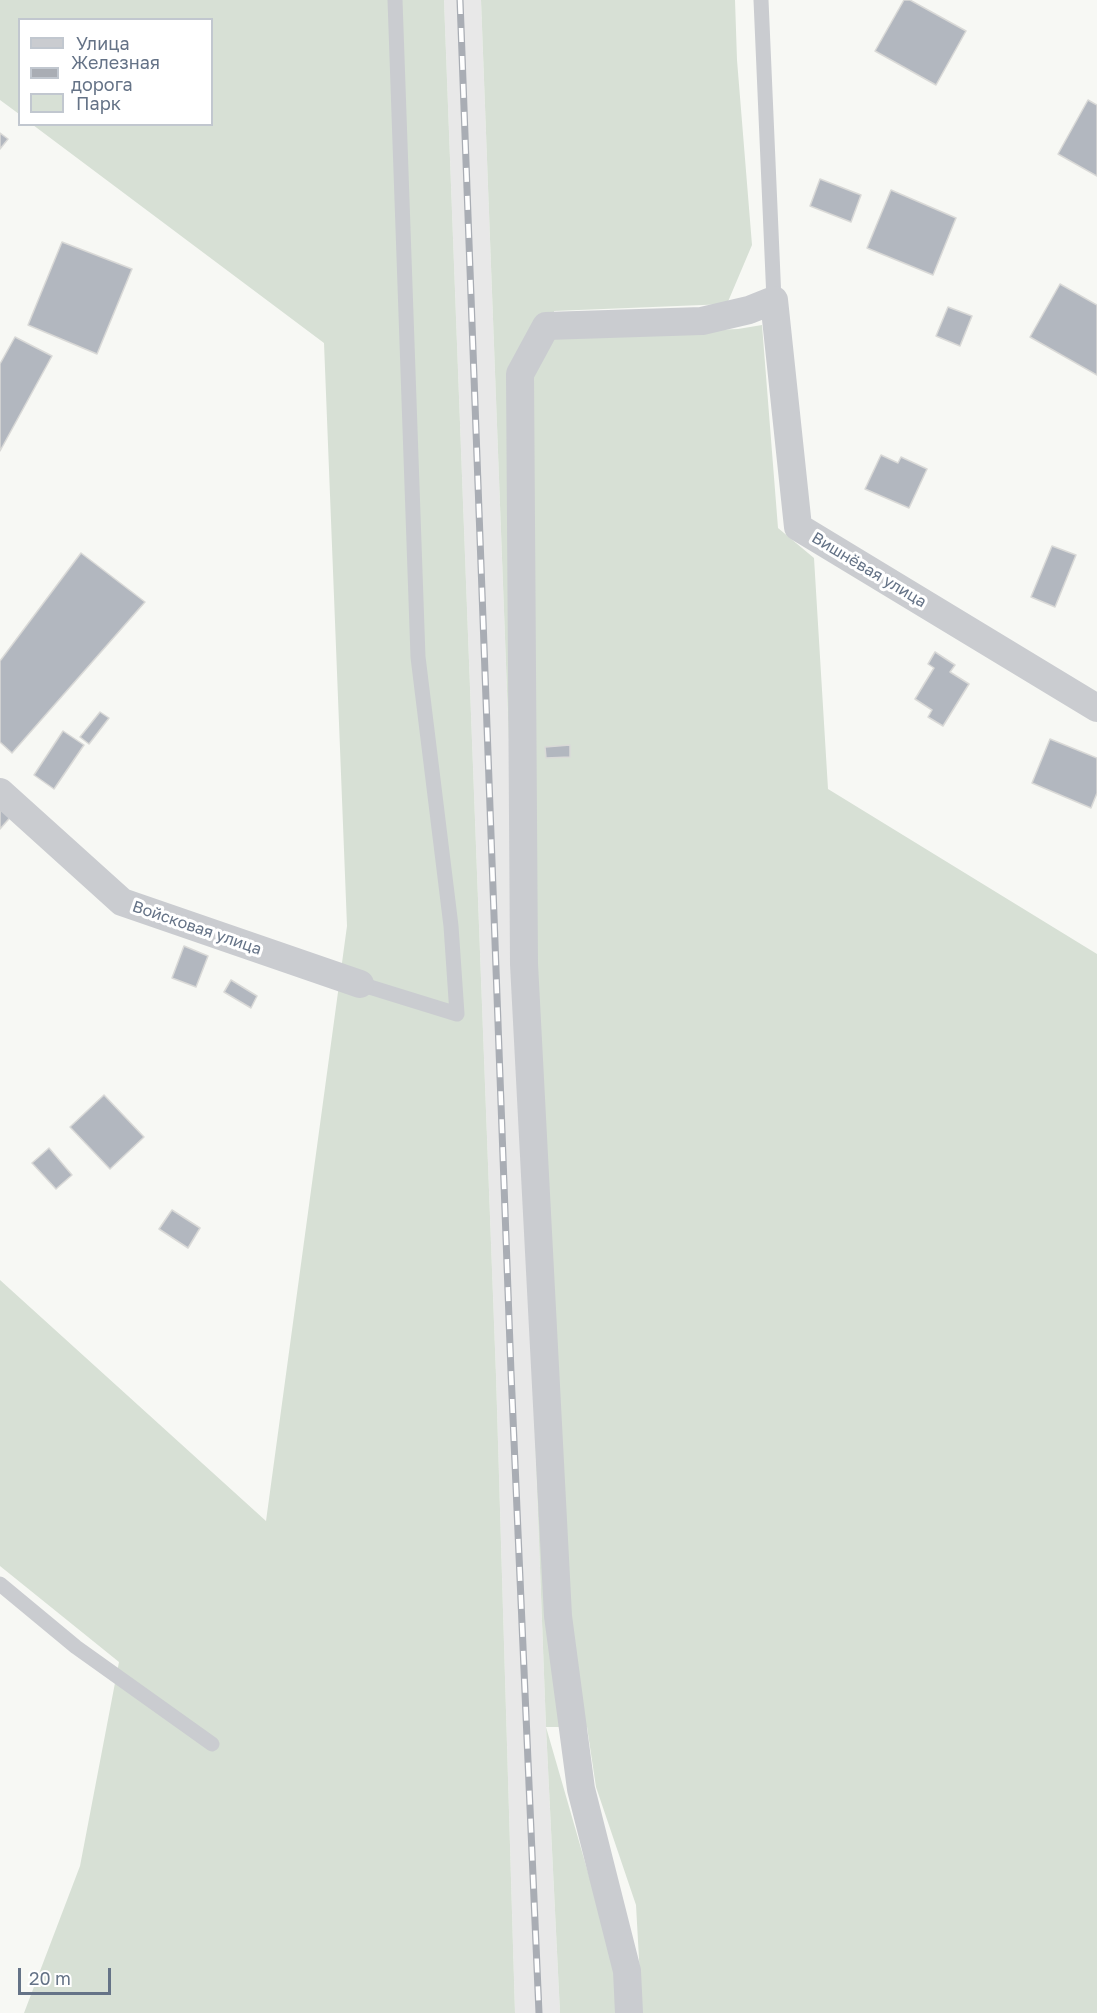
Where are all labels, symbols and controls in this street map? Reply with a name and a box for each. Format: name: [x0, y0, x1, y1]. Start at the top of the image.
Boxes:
legend: [18, 18, 213, 126]
text: Улица: [76, 32, 130, 54]
text: Железная дорога: [71, 51, 160, 95]
text: Парк: [76, 92, 121, 114]
street label: Вишнёвая улица: [808, 528, 930, 612]
street label: Войсковая улица: [130, 897, 264, 959]
scale bar: [21, 1956, 114, 1994]
text: 20 m: [29, 1967, 71, 1989]

